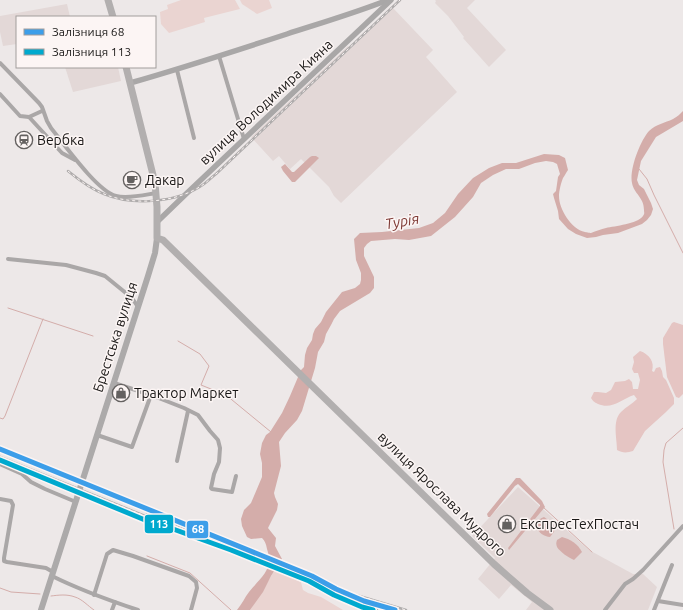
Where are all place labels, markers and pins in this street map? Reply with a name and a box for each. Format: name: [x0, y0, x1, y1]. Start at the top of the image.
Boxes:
station icon: Вербка: [14, 130, 34, 150]
place label: Вербка: [37, 132, 84, 148]
cafe icon: Дакар: [122, 170, 142, 190]
place label: Дакар: [145, 172, 185, 188]
shop icon: Трактор Маркет: [111, 383, 131, 403]
place label: Трактор Маркет: [134, 385, 238, 401]
shop icon: ЕкспресТехПостач: [497, 514, 517, 534]
place label: ЕкспресТехПостач: [520, 516, 639, 532]

